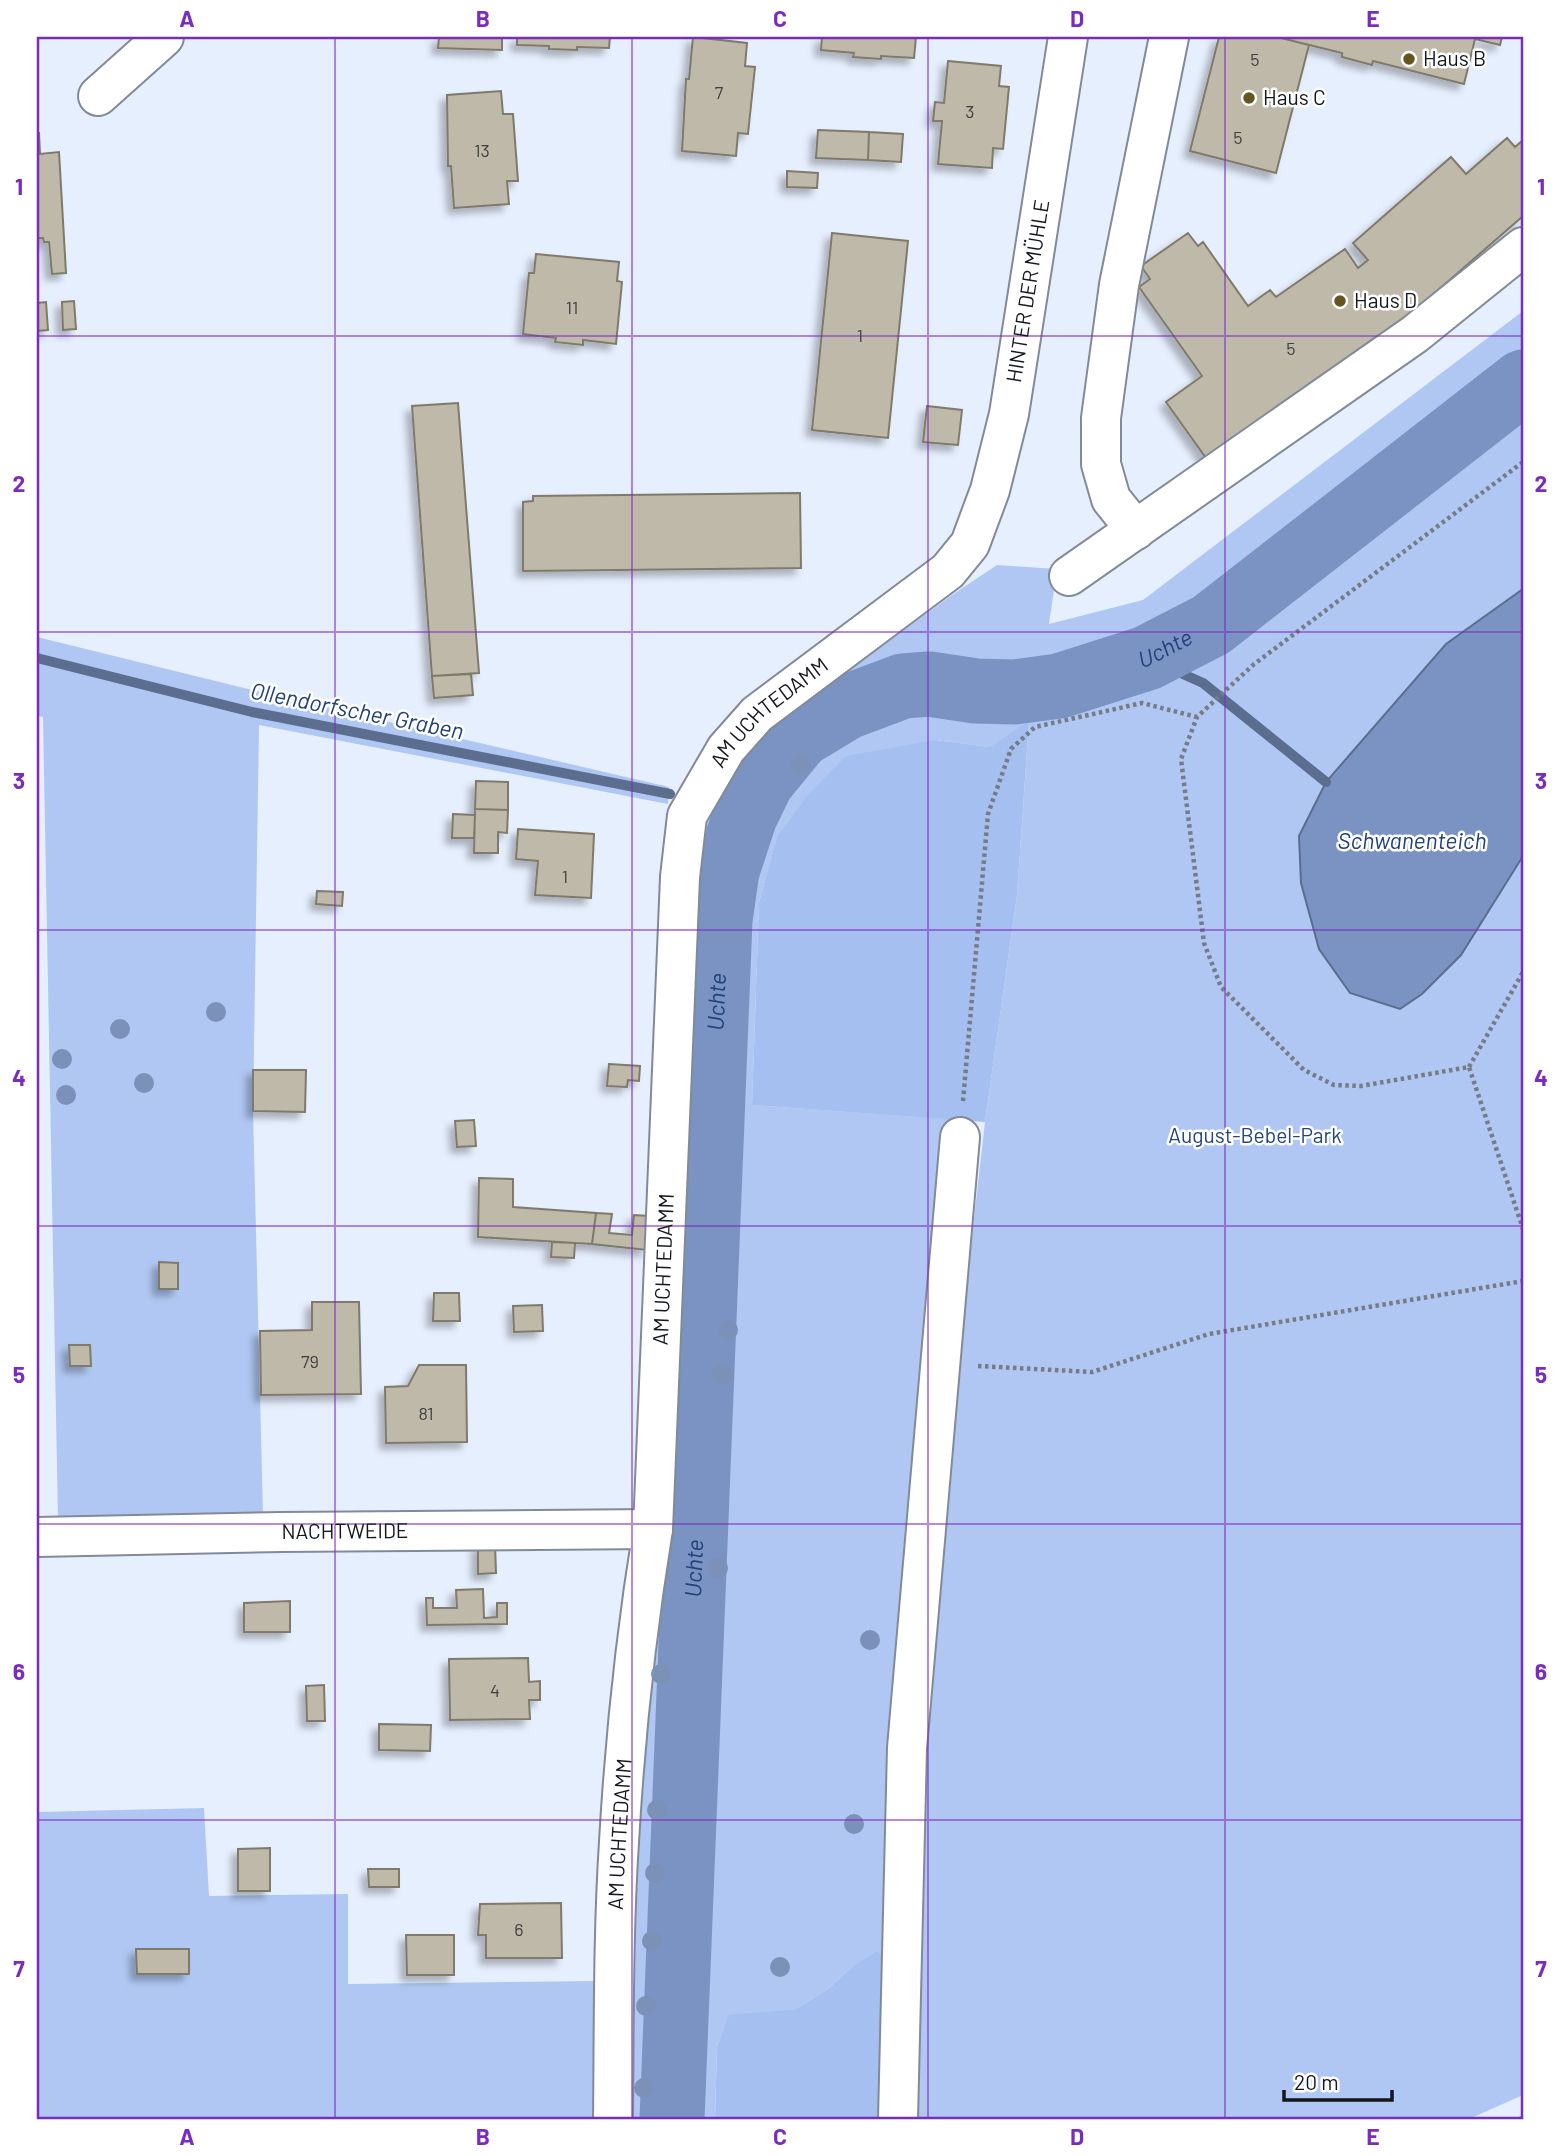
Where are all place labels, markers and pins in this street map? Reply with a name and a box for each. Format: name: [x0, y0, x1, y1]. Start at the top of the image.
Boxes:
place label: Haus B: [1423, 45, 1486, 70]
marker: Haus B: [1401, 51, 1417, 67]
place label: Haus C: [1263, 84, 1326, 109]
marker: Haus C: [1241, 90, 1257, 106]
place label: Haus D: [1354, 287, 1417, 312]
marker: Haus D: [1332, 293, 1348, 309]

